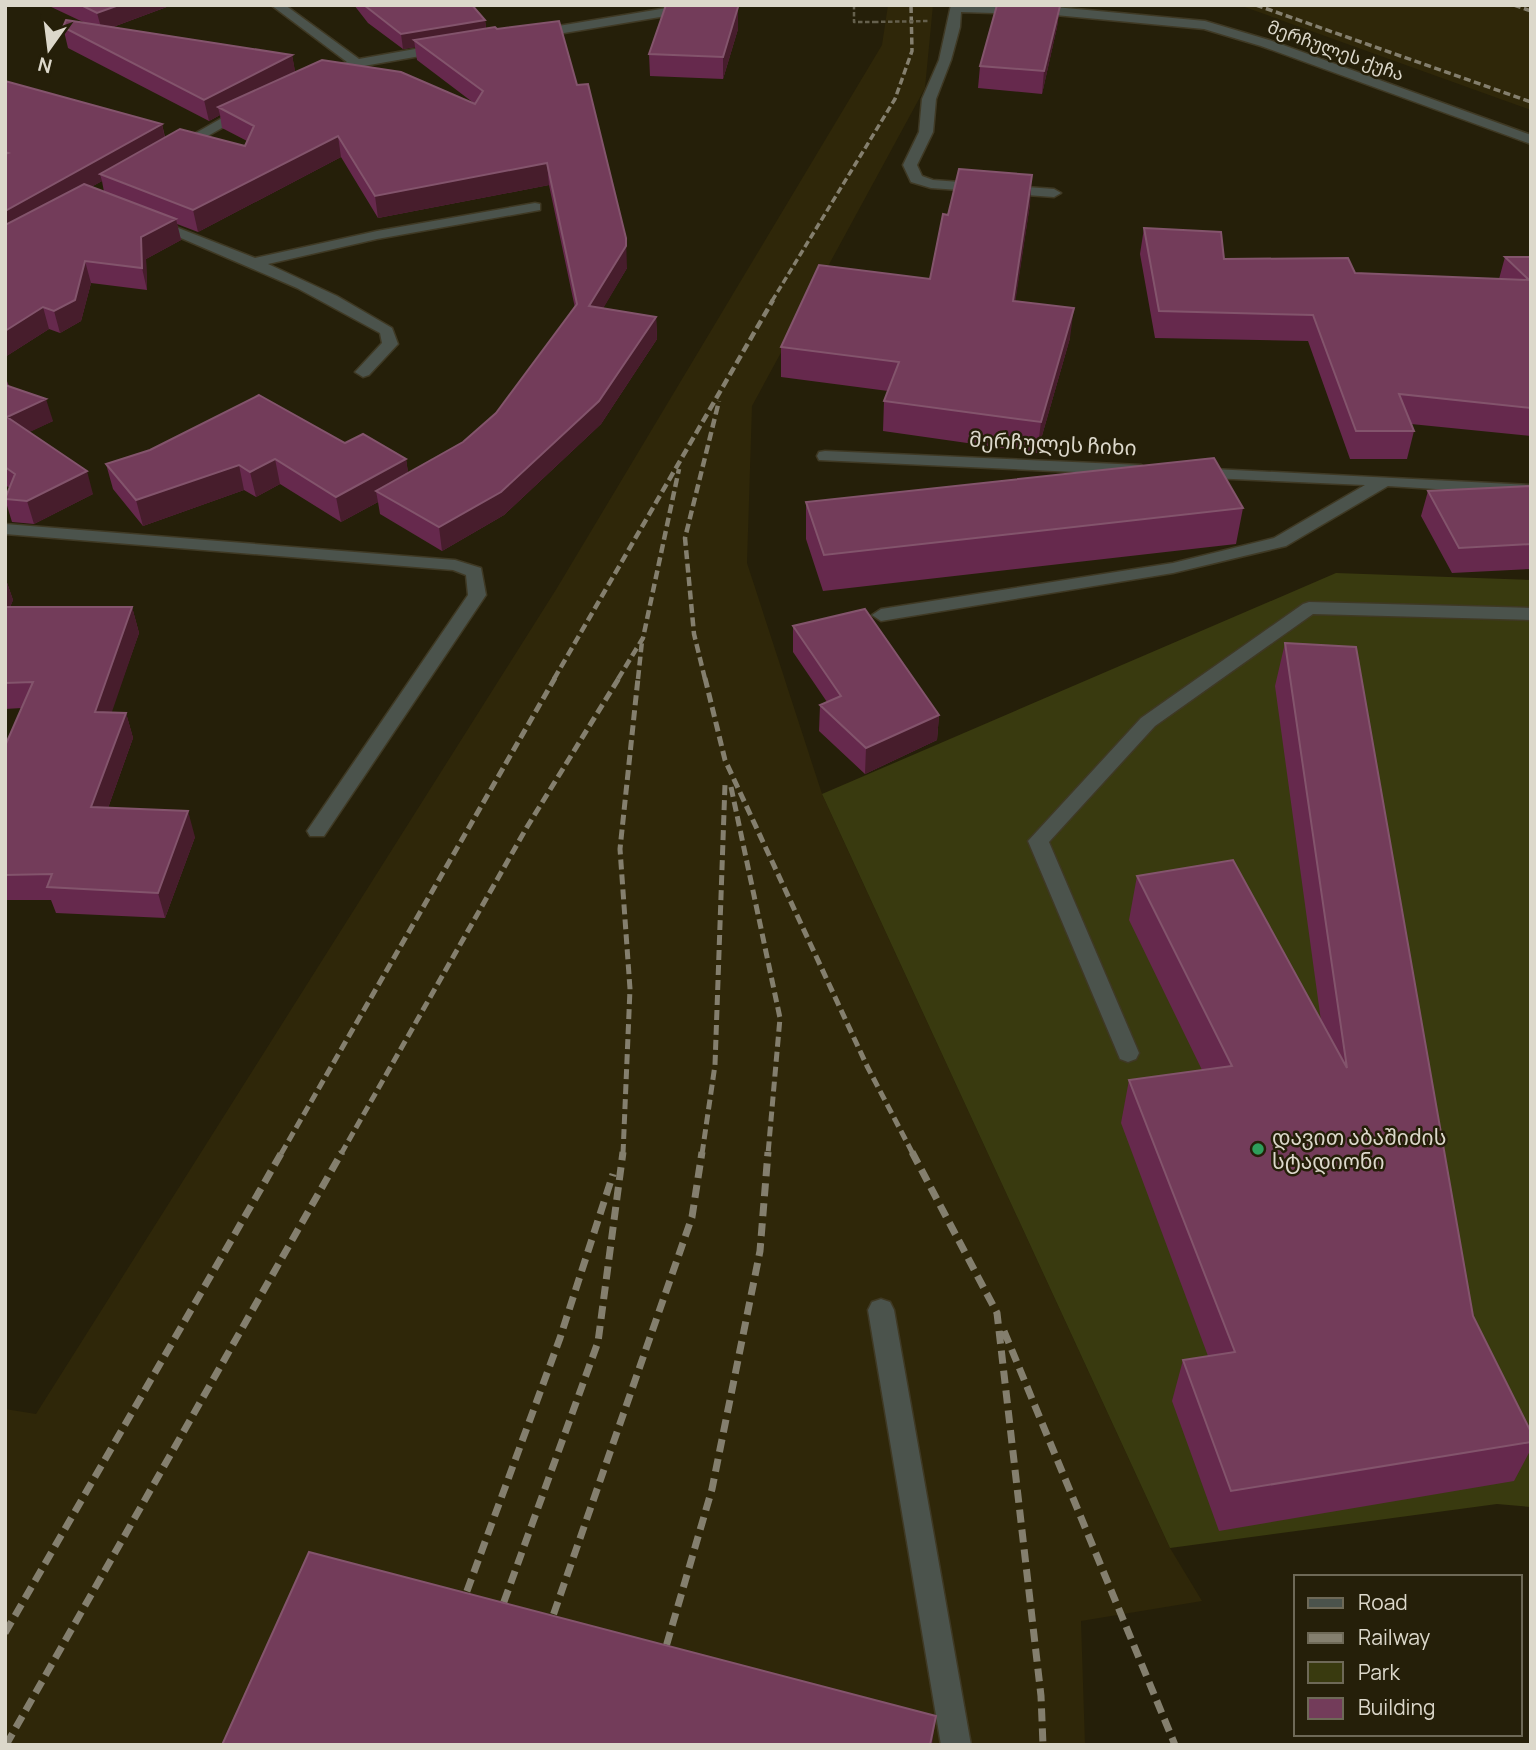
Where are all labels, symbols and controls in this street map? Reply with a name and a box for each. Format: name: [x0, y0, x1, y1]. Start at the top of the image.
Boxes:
north arrow: [14, 14, 84, 84]
street label: მერჩულეს ქუჩა: [1264, 14, 1408, 86]
text: N: [35, 51, 55, 80]
street label: მერჩულეს ჩიხი: [969, 425, 1137, 461]
place label: დავით აბაშიძის სტადიონი: [1272, 1123, 1446, 1175]
marker: დავით აბაშიძის სტადიონი: [1250, 1141, 1266, 1157]
legend: [1294, 1575, 1522, 1736]
text: Road: [1358, 1588, 1408, 1616]
text: Railway: [1358, 1623, 1430, 1651]
text: Park: [1358, 1658, 1400, 1686]
text: Building: [1358, 1693, 1435, 1721]

